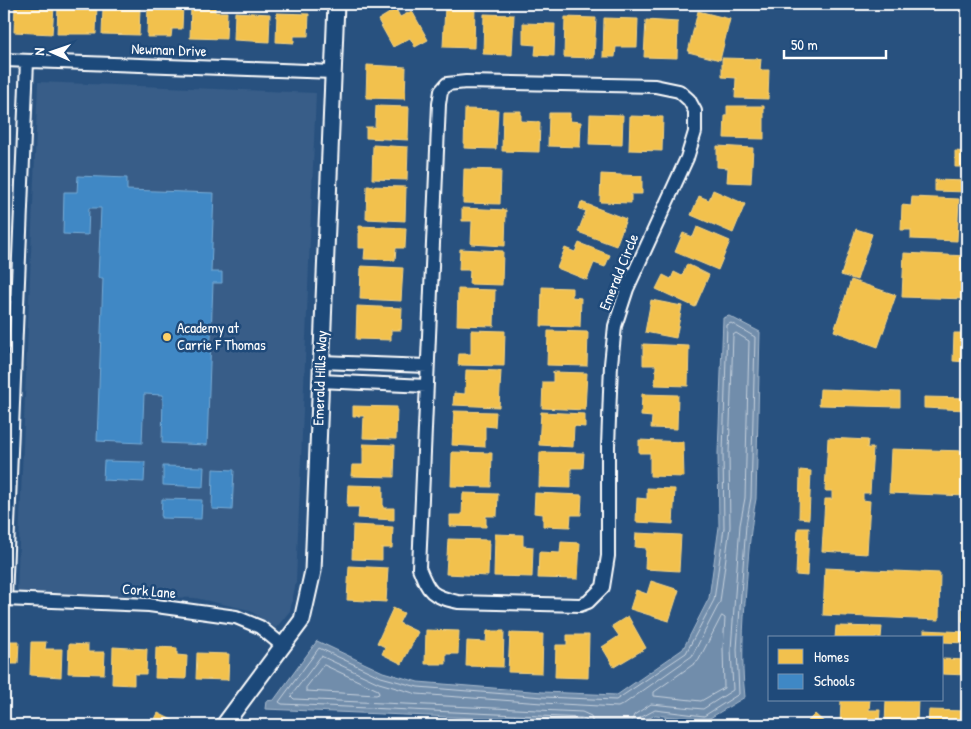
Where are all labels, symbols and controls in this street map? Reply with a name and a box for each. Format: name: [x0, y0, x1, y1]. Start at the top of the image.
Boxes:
north arrow: [28, 28, 78, 78]
scale bar: [784, 28, 886, 60]
text: 50 m: [791, 34, 818, 55]
street label: Newman Drive: [131, 38, 207, 61]
text: N: [29, 47, 48, 56]
street label: Emerald Circle: [594, 230, 643, 313]
place label: Academy at Carrie F Thomas: [177, 317, 266, 355]
street label: Emerald Hills Way: [307, 330, 332, 426]
marker: Academy at Carrie F Thomas: [161, 331, 173, 343]
street label: Cork Lane: [121, 578, 177, 603]
legend: [768, 636, 944, 702]
text: Homes: [814, 646, 849, 667]
text: Schools: [814, 670, 855, 691]

